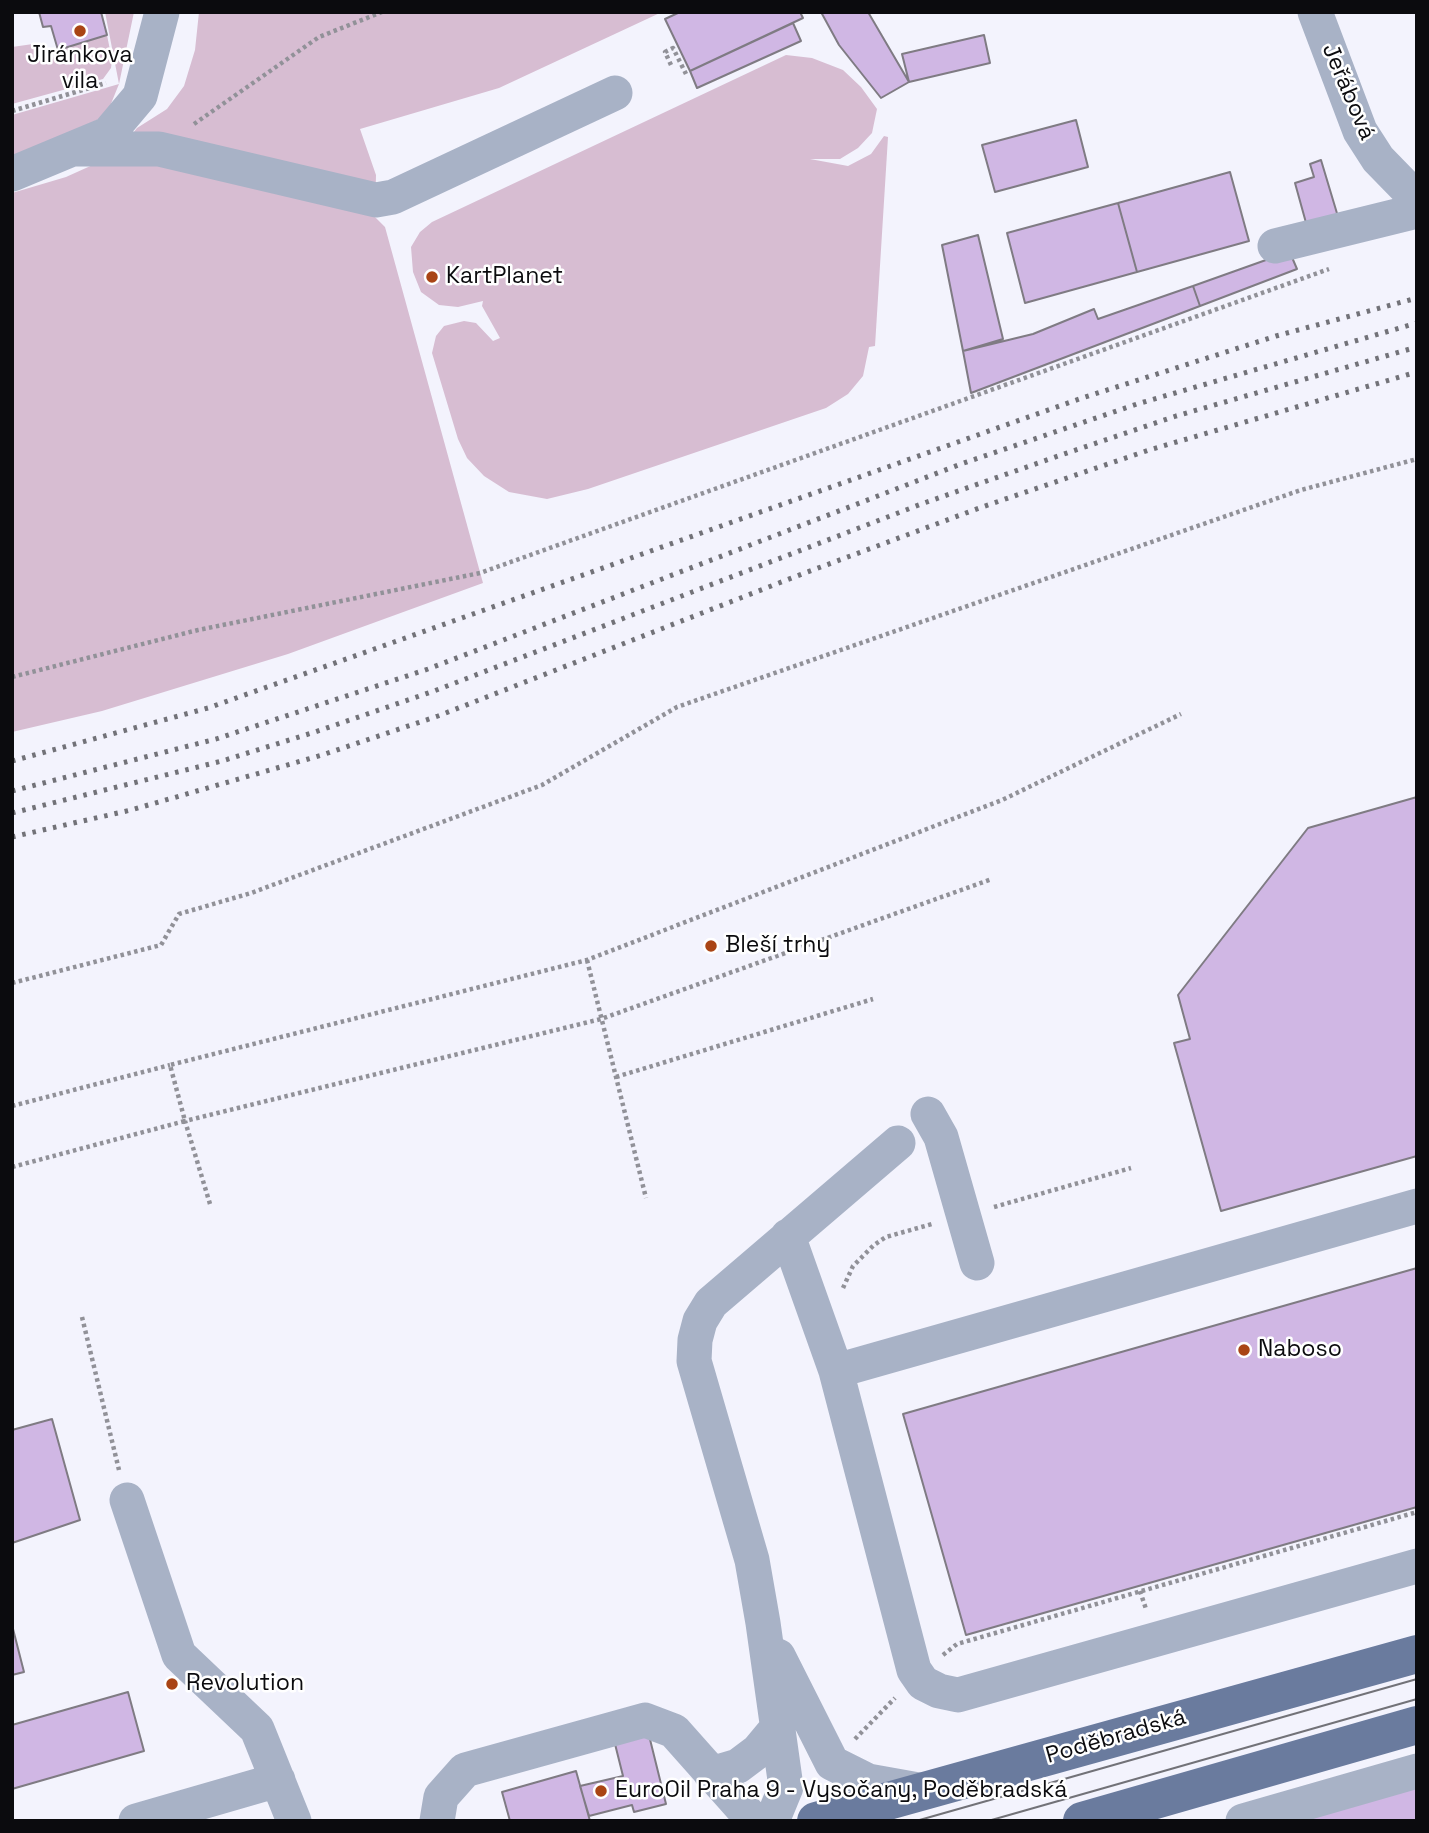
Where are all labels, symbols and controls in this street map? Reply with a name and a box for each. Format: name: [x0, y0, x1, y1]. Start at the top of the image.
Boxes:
marker: Jiránkova vila: [72, 23, 88, 39]
street label: Jeřábová: [1315, 40, 1381, 144]
place label: Jiránkova vila: [27, 42, 133, 96]
place label: KartPlanet: [446, 263, 563, 291]
marker: KartPlanet: [424, 269, 440, 285]
place label: Bleší trhy: [725, 932, 830, 960]
marker: Bleší trhy: [703, 938, 719, 954]
place label: Naboso: [1258, 1336, 1342, 1364]
marker: Naboso: [1236, 1342, 1252, 1358]
place label: Revolution: [186, 1670, 304, 1698]
marker: Revolution: [164, 1676, 180, 1692]
street label: Poděbradská: [1043, 1704, 1189, 1770]
place label: EuroOil Praha 9 - Vysočany, Poděbradská: [615, 1777, 1067, 1805]
marker: EuroOil Praha 9 - Vysočany, Poděbradská: [593, 1783, 609, 1799]

